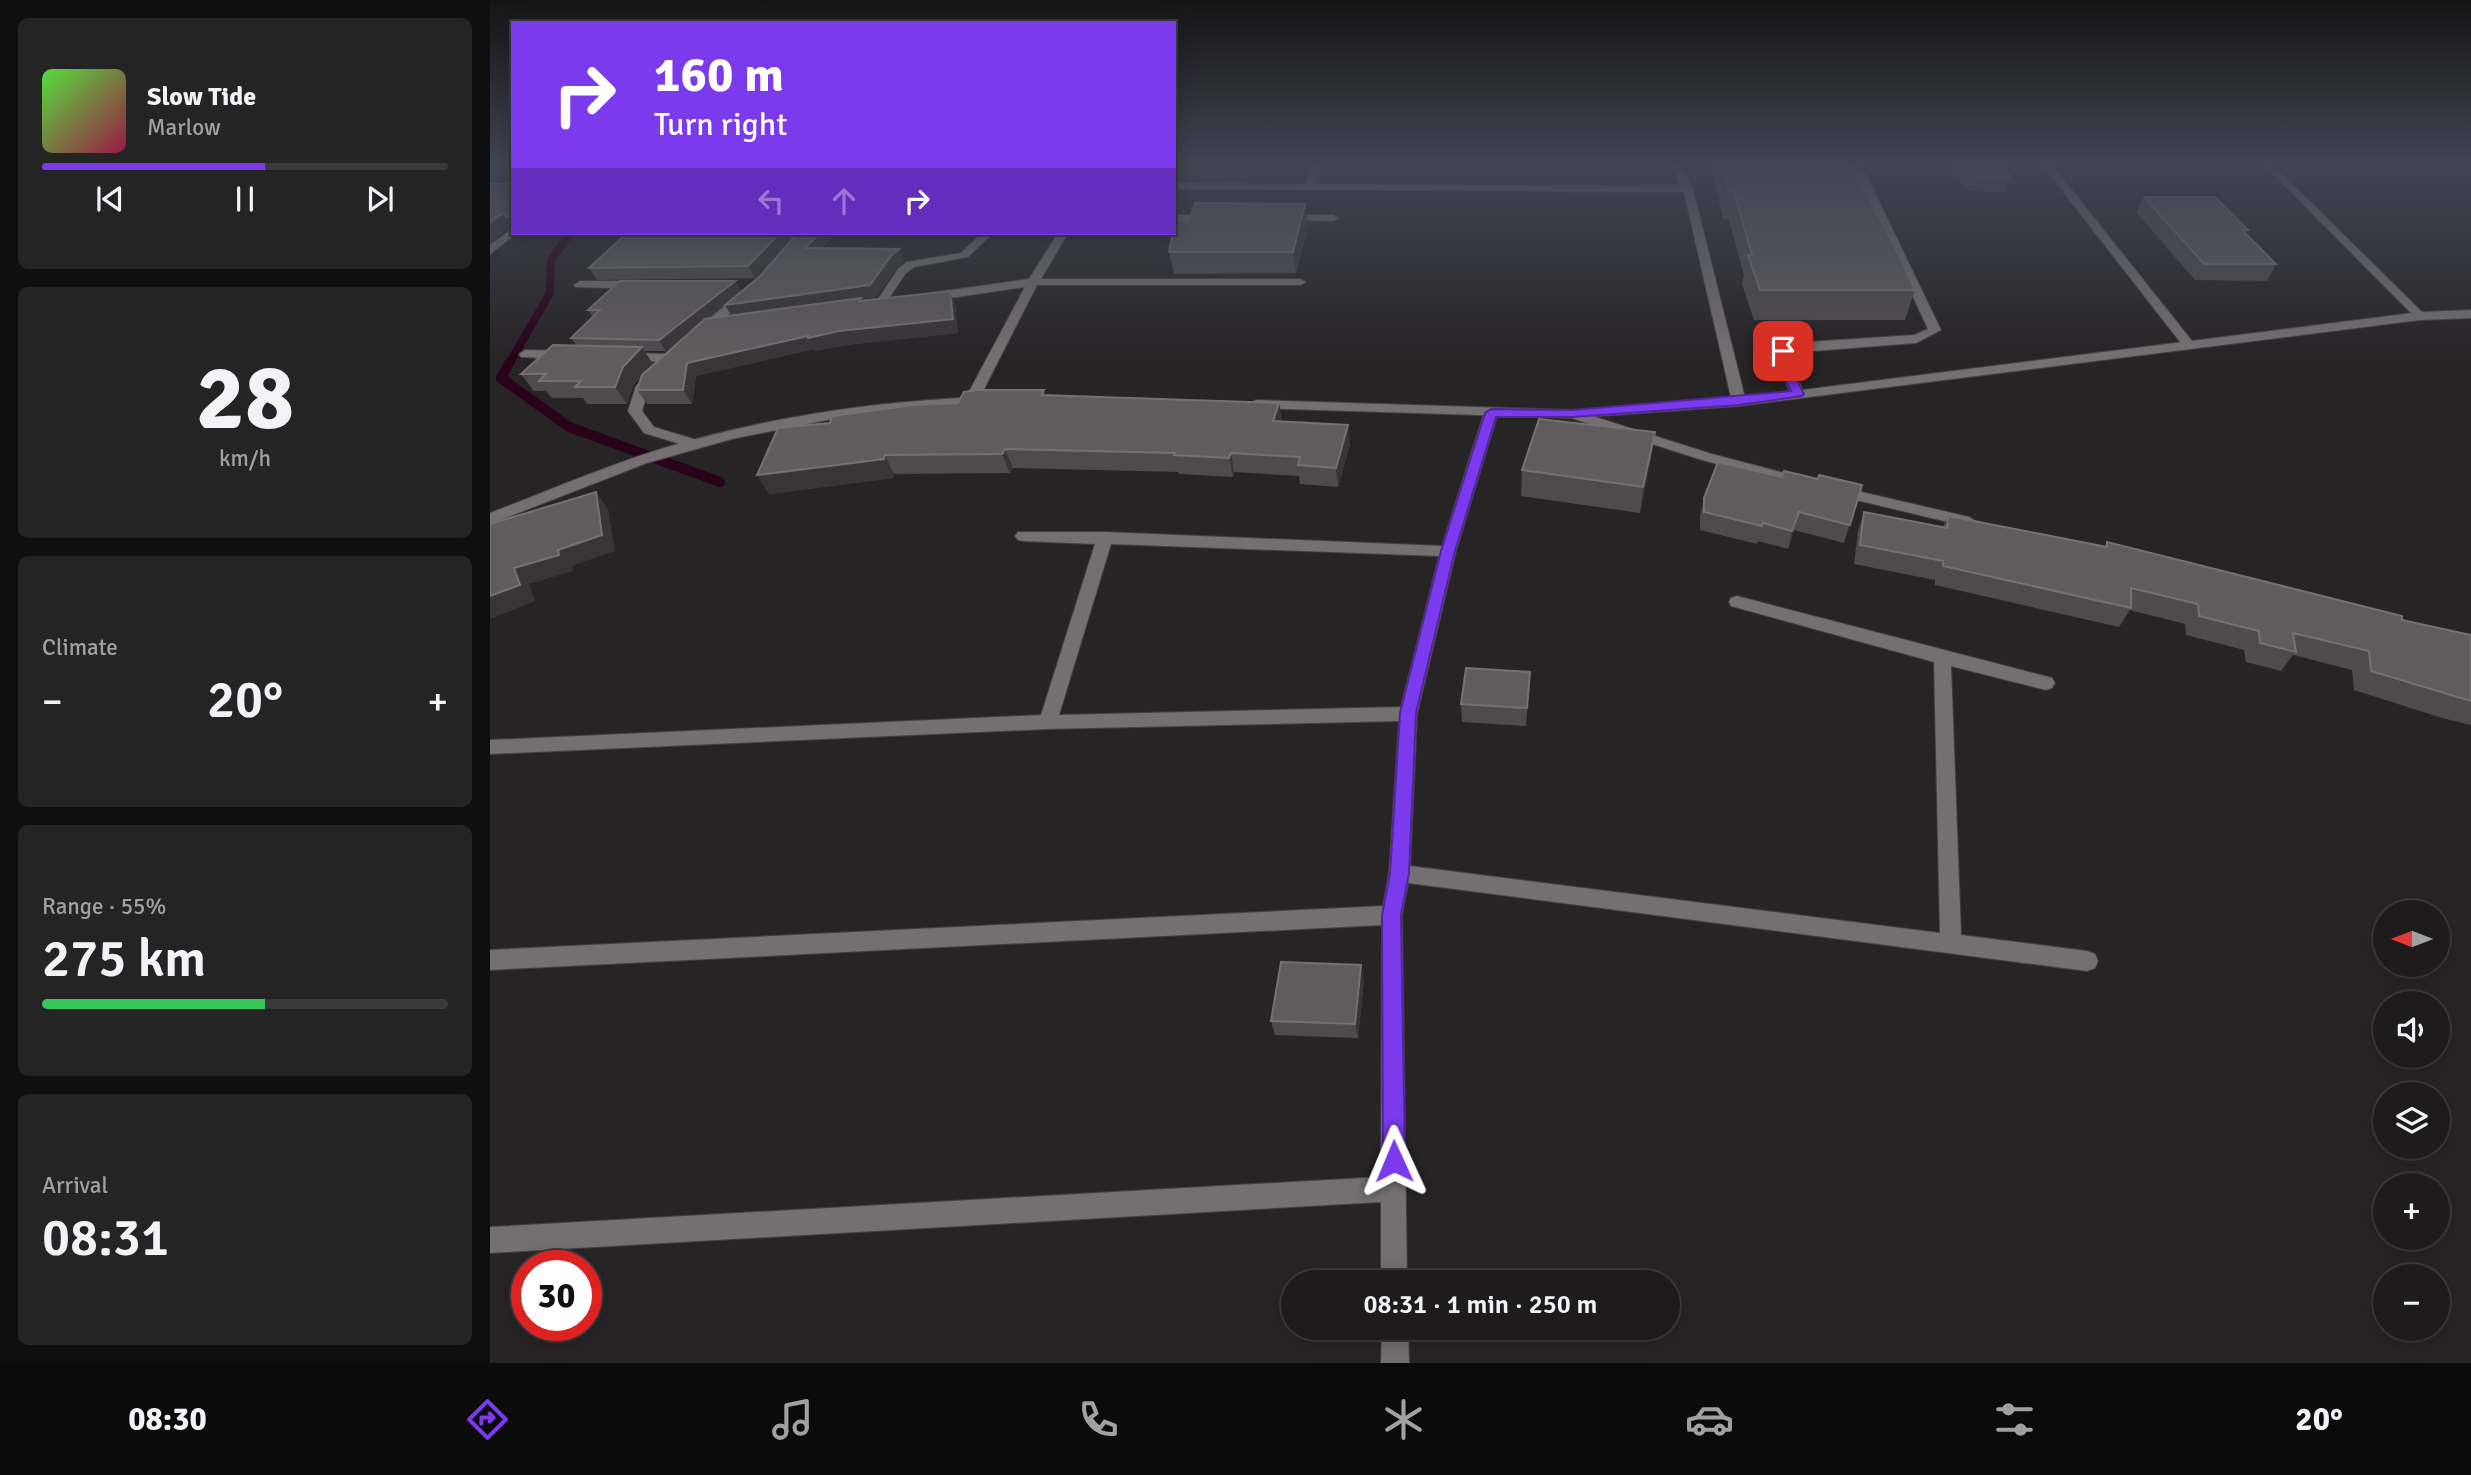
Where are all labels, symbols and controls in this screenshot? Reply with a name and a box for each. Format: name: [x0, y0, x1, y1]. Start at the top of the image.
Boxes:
text: 160 m: [654, 45, 784, 105]
icon: right: [539, 49, 630, 140]
text: Slow Tide: [147, 81, 256, 113]
text: Turn right: [654, 105, 787, 144]
text: Marlow: [147, 113, 221, 142]
icon: previous: [91, 180, 129, 218]
icon: pause: [226, 180, 264, 218]
icon: next: [361, 180, 399, 218]
icon: left: [752, 182, 790, 220]
icon: ahead: [825, 182, 863, 220]
icon: right: [898, 182, 936, 220]
pin: [1753, 321, 1813, 381]
icon: arrive: [1764, 332, 1802, 370]
text: 28: [196, 342, 294, 455]
text: km/h: [219, 444, 271, 473]
text: Climate: [42, 633, 118, 662]
text: 20°: [207, 668, 283, 732]
text: −: [42, 678, 63, 725]
text: +: [427, 678, 448, 725]
text: Range · 55%: [42, 892, 166, 921]
north arrow: [2373, 900, 2450, 976]
map controls: [2373, 900, 2450, 1341]
text: 275 km: [42, 927, 206, 991]
button: sound: [2373, 991, 2450, 1068]
button: layers: [2373, 1082, 2450, 1159]
position arrow: [1357, 1124, 1431, 1198]
text: Arrival: [42, 1171, 108, 1200]
button: +: [2373, 1173, 2450, 1250]
text: 08:31: [42, 1206, 169, 1270]
speed limit sign: 30: [511, 1250, 602, 1341]
button: −: [2373, 1264, 2450, 1341]
text: 08:31 · 1 min · 250 m: [1364, 1289, 1597, 1321]
icon: directions: [463, 1395, 512, 1444]
icon: music: [768, 1395, 817, 1444]
icon: phone: [1074, 1395, 1123, 1444]
icon: climate: [1379, 1395, 1428, 1444]
icon: car: [1685, 1395, 1734, 1444]
icon: filters: [1990, 1395, 2039, 1444]
text: 08:30: [128, 1400, 207, 1439]
text: 20°: [2295, 1400, 2343, 1439]

